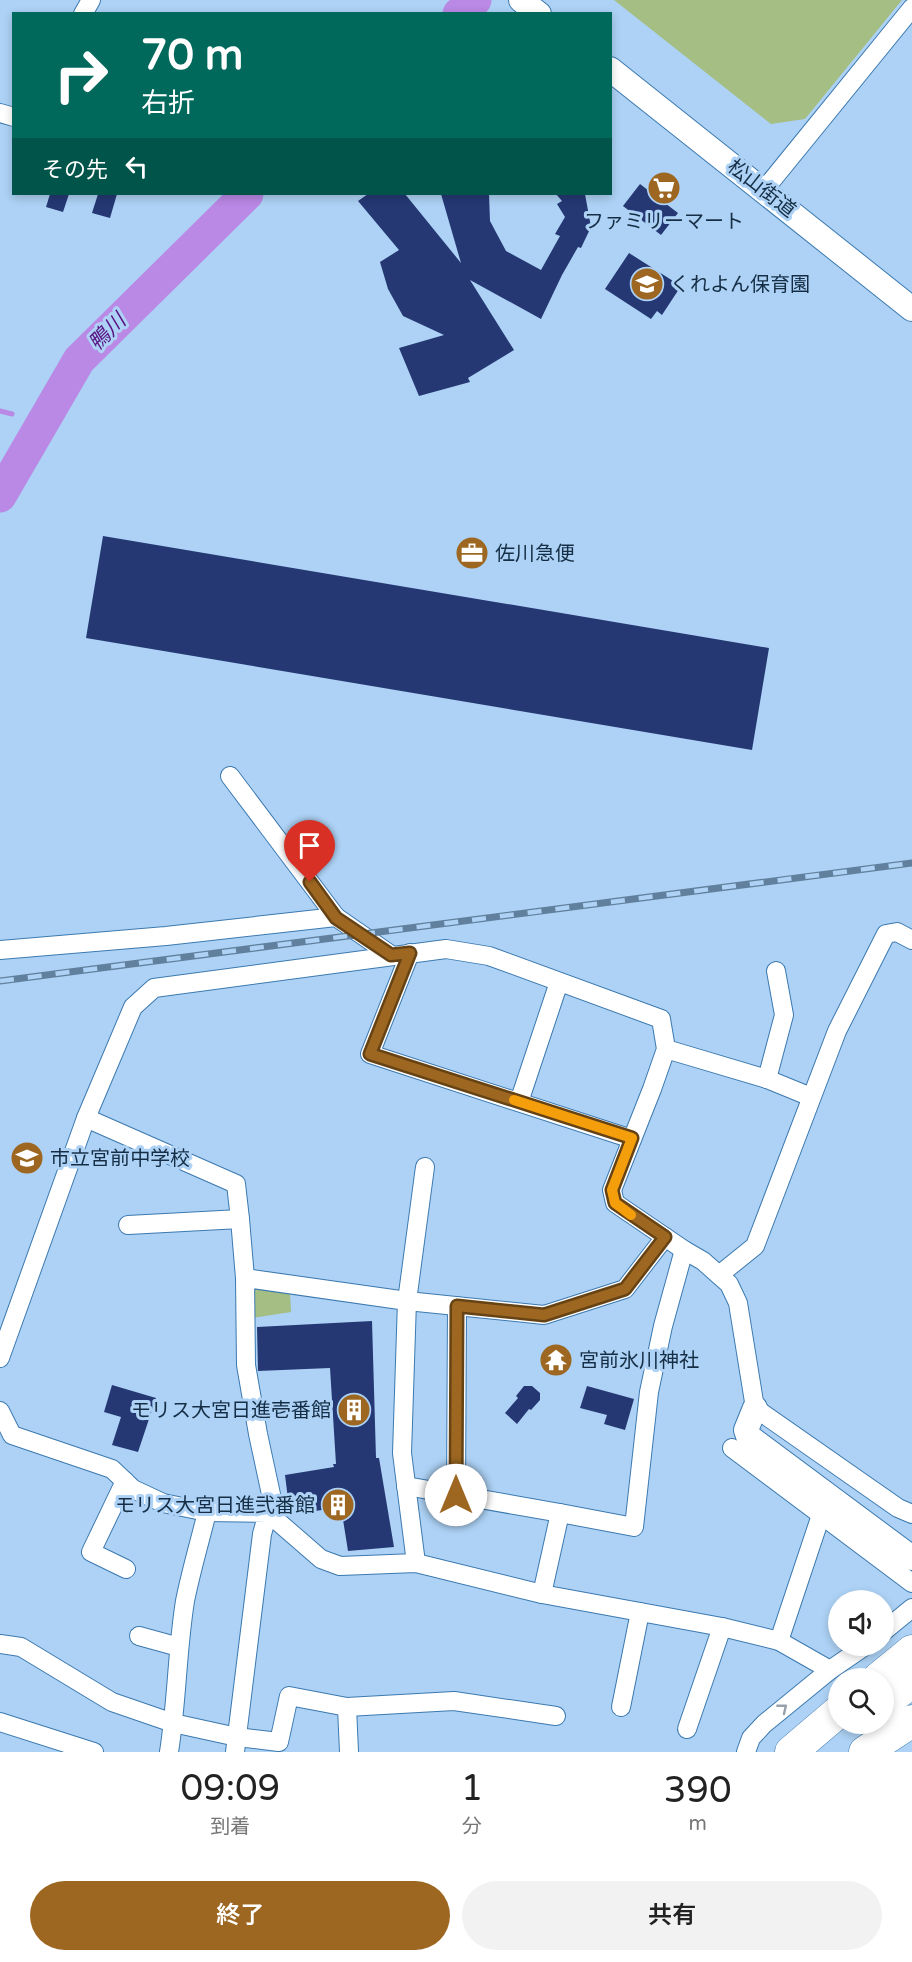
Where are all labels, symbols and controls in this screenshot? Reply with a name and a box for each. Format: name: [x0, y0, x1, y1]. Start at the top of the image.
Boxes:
text: 70 m: [141, 30, 243, 81]
icon: right: [42, 36, 120, 114]
text: 右折: [141, 87, 195, 120]
icon: left: [120, 150, 153, 183]
street label: 松山街道: [722, 155, 800, 223]
text: その先: [42, 157, 108, 183]
supermarket icon: ファミリーマート: [646, 170, 682, 206]
place label: ファミリーマート: [584, 210, 744, 234]
school or university icon: くれよん保育園: [629, 266, 665, 302]
place label: くれよん保育園: [670, 273, 810, 297]
water label: 鴨川: [84, 307, 132, 356]
office icon: 佐川急便: [454, 535, 490, 571]
place label: 佐川急便: [495, 542, 575, 566]
pin: [284, 820, 335, 882]
icon: arrive: [293, 829, 326, 862]
school or university icon: 市立宮前中学校: [9, 1140, 45, 1176]
place label: 市立宮前中学校: [50, 1147, 190, 1171]
temple icon: 宮前氷川神社: [538, 1342, 574, 1378]
place label: 宮前氷川神社: [579, 1349, 699, 1373]
building icon: モリス大宮日進壱番館: [336, 1392, 372, 1428]
place label: モリス大宮日進壱番館: [131, 1399, 331, 1423]
position arrow: [424, 1463, 488, 1527]
building icon: モリス大宮日進弐番館: [320, 1487, 356, 1523]
place label: モリス大宮日進弐番館: [115, 1494, 315, 1518]
map controls: [828, 1590, 894, 1734]
button: sound: [828, 1590, 894, 1656]
button: search: [828, 1668, 894, 1734]
one-way arrow: [776, 1705, 787, 1716]
text: 09:09: [180, 1767, 280, 1810]
text: 1: [461, 1767, 483, 1810]
text: 390: [664, 1769, 732, 1812]
text: m: [688, 1812, 707, 1836]
text: 到着: [210, 1815, 250, 1839]
text: 分: [462, 1815, 482, 1839]
button: 終了: [30, 1881, 450, 1950]
button: 共有: [462, 1881, 882, 1950]

